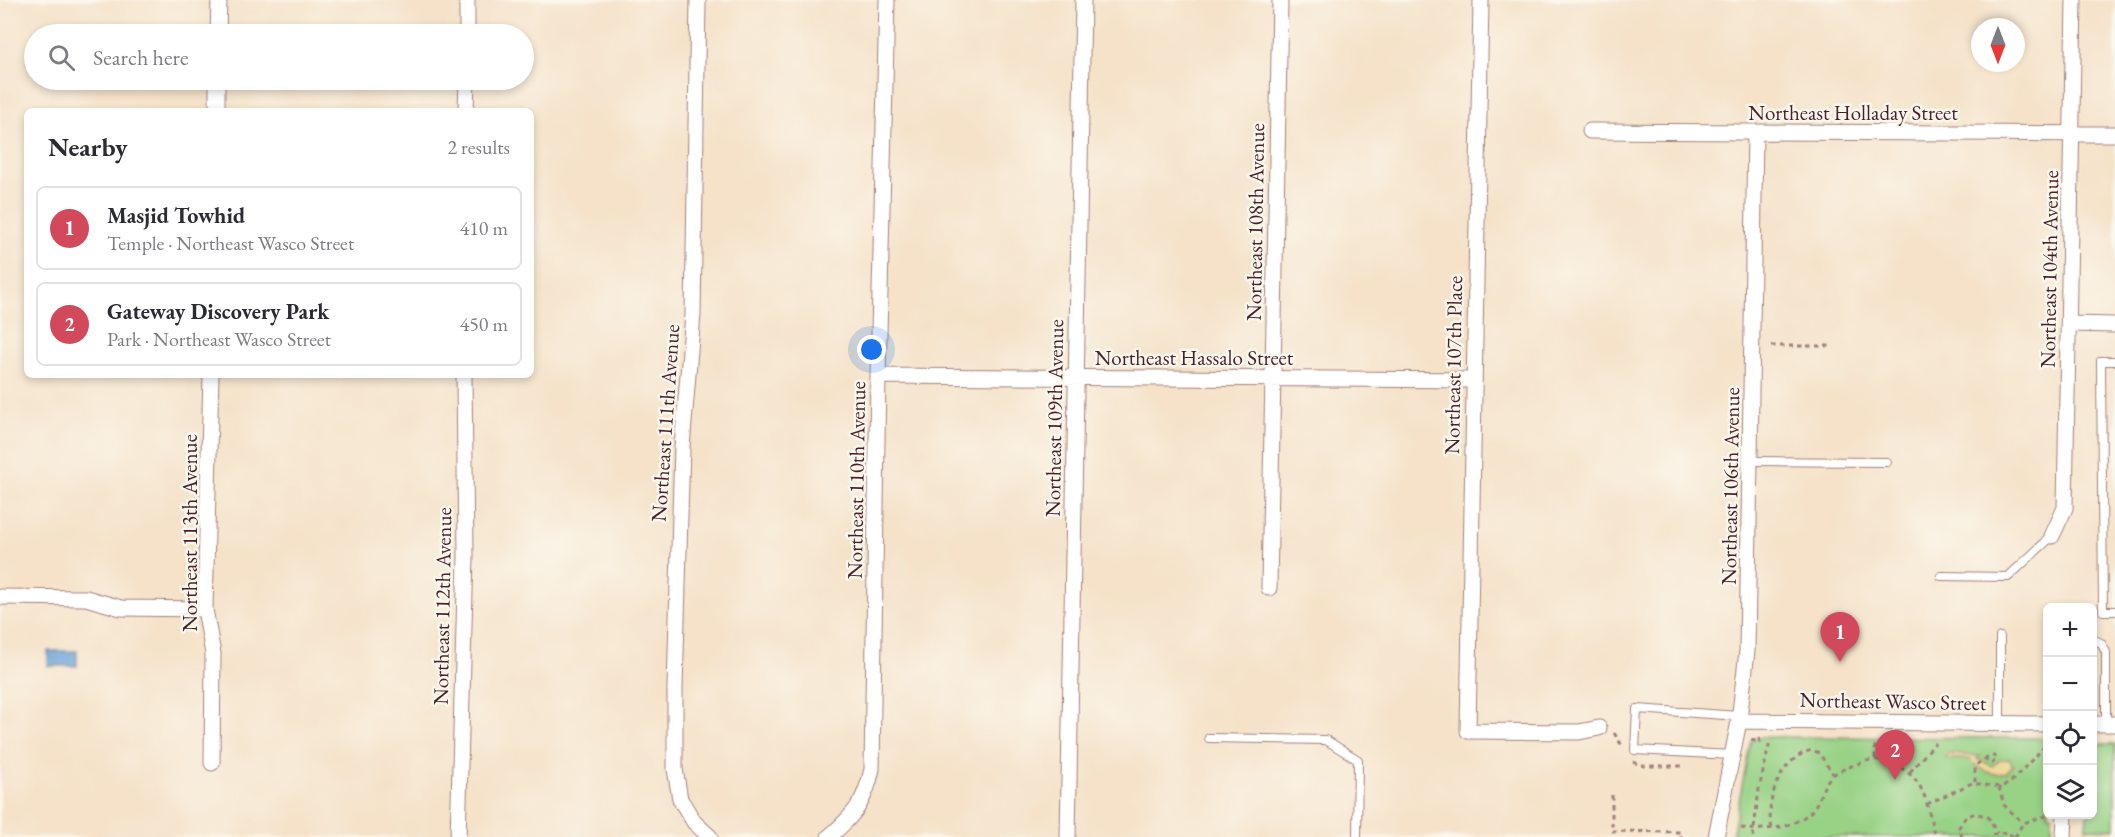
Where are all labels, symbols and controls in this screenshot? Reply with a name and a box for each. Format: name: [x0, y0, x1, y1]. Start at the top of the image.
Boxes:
north arrow: [1971, 18, 2025, 72]
search box: [24, 24, 534, 90]
icon: search: [45, 41, 78, 74]
text: Search here: [93, 43, 188, 72]
street label: Northeast Holladay Street: [1748, 99, 1958, 126]
street label: Northeast 108th Avenue: [1240, 123, 1270, 321]
text: Nearby: [48, 130, 128, 164]
text: 2 results: [447, 134, 510, 160]
street label: Northeast 104th Avenue: [2034, 170, 2064, 368]
text: Masjid Towhid: [107, 201, 245, 230]
text: 1: [64, 215, 75, 241]
text: 410 m: [460, 215, 508, 241]
text: Temple · Northeast Wasco Street: [107, 230, 354, 256]
street label: Northeast 107th Place: [1438, 275, 1468, 455]
text: Gateway Discovery Park: [107, 297, 329, 326]
text: 2: [64, 311, 75, 337]
text: 450 m: [460, 311, 508, 337]
street label: Northeast 109th Avenue: [1039, 319, 1069, 517]
street label: Northeast 111th Avenue: [645, 323, 685, 523]
text: Park · Northeast Wasco Street: [107, 326, 331, 352]
your location: [857, 335, 886, 364]
street label: Northeast Hassalo Street: [1095, 344, 1294, 371]
street label: Northeast 110th Avenue: [841, 381, 871, 579]
street label: Northeast 106th Avenue: [1715, 387, 1745, 585]
street label: Northeast 113th Avenue: [176, 434, 203, 632]
street label: Northeast 112th Avenue: [427, 507, 457, 705]
map controls: [2043, 603, 2097, 819]
button: +: [2043, 603, 2097, 657]
pin: 1: [1820, 612, 1860, 662]
button: −: [2043, 657, 2097, 711]
street label: Northeast Wasco Street: [1799, 686, 1987, 716]
button: locate: [2043, 711, 2097, 765]
pin: 2: [1876, 730, 1914, 780]
button: layers: [2043, 765, 2097, 819]

